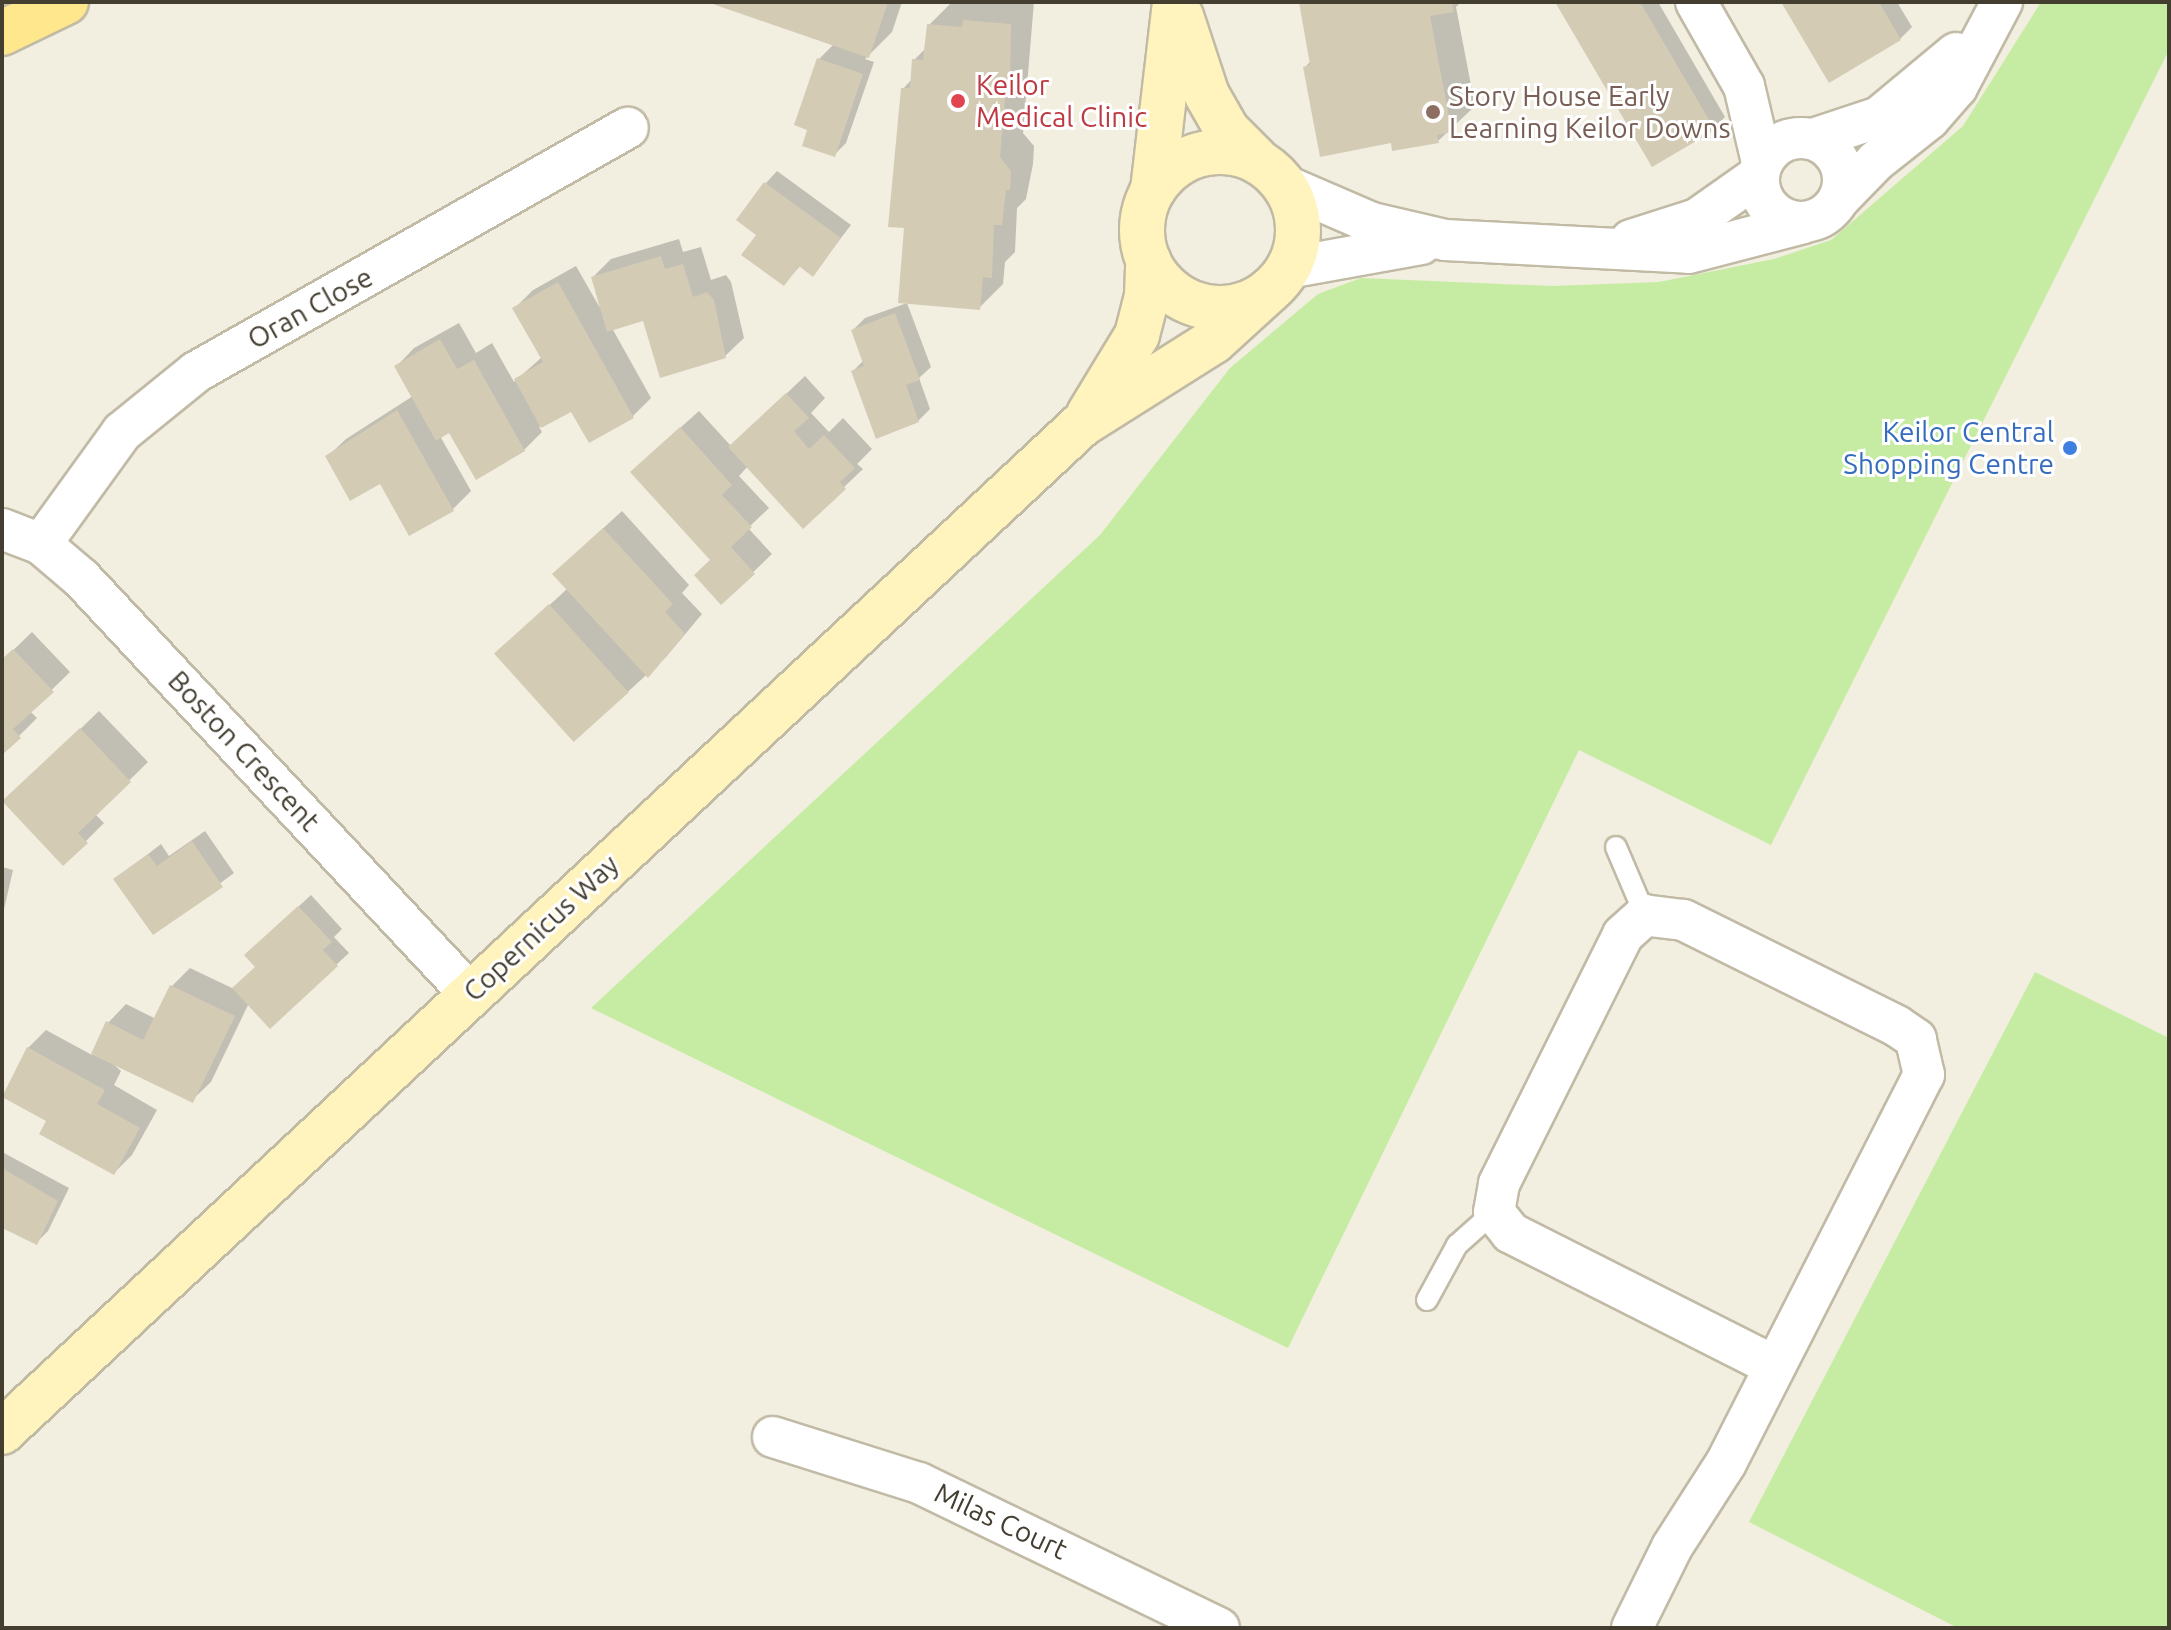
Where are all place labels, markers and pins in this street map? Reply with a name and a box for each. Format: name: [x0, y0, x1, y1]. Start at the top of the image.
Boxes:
place label: Keilor Medical Clinic: [976, 68, 1147, 134]
place label: Story House Early Learning Keilor Downs: [1449, 79, 1731, 145]
marker: Keilor Medical Clinic: [947, 90, 969, 112]
marker: Story House Early Learning Keilor Downs: [1424, 103, 1442, 121]
place label: Keilor Central Shopping Centre: [1843, 415, 2054, 481]
marker: Keilor Central Shopping Centre: [2061, 439, 2079, 457]

